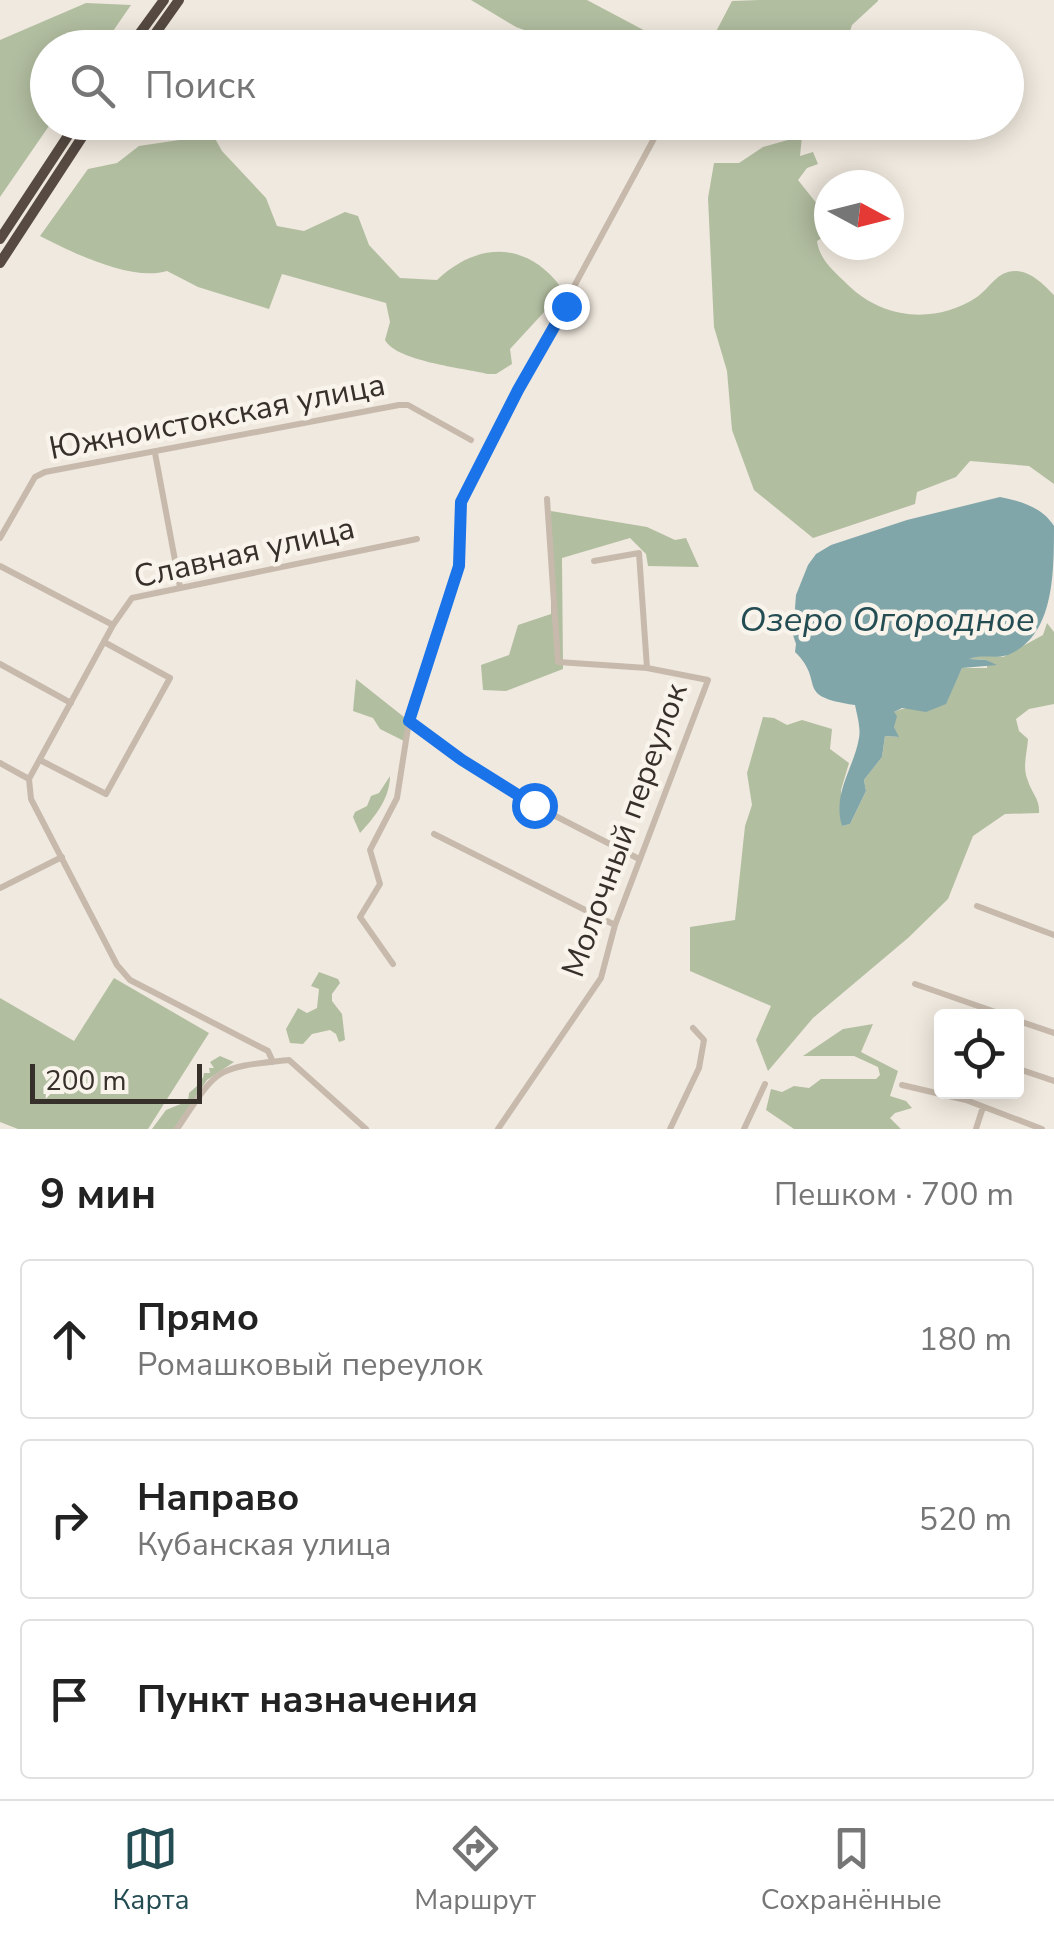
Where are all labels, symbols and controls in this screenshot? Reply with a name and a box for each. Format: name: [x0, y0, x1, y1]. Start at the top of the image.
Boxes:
search box: [30, 30, 1024, 140]
icon: search: [65, 58, 120, 113]
text: Поиск: [145, 60, 255, 111]
north arrow: [814, 170, 904, 260]
route end: [544, 284, 590, 330]
street label: Южноистокская улица: [45, 363, 389, 470]
street label: Славная улица: [129, 506, 359, 599]
water label: Озеро Огородное: [739, 596, 1035, 643]
street label: Молочный переулок: [551, 677, 698, 983]
route start: [512, 783, 558, 829]
map controls: [934, 1009, 1024, 1099]
button: locate: [934, 1009, 1024, 1099]
scale bar: [30, 1059, 202, 1104]
text: 200 m: [45, 1062, 127, 1100]
text: 9 мин: [40, 1166, 156, 1223]
text: Пешком · 700 m: [774, 1173, 1014, 1216]
text: Прямо: [137, 1292, 259, 1343]
icon: ahead: [42, 1312, 97, 1367]
text: 180 m: [919, 1318, 1012, 1361]
text: Ромашковый переулок: [137, 1343, 483, 1386]
text: Направо: [137, 1472, 299, 1523]
icon: right: [42, 1492, 97, 1547]
text: 520 m: [919, 1498, 1012, 1541]
text: Кубанская улица: [137, 1523, 392, 1566]
icon: arrive: [42, 1672, 97, 1727]
text: Пункт назначения: [137, 1674, 478, 1725]
tab: Карта: [112, 1821, 190, 1919]
tab: Маршрут: [414, 1821, 536, 1919]
tab: Сохранённые: [761, 1821, 942, 1919]

